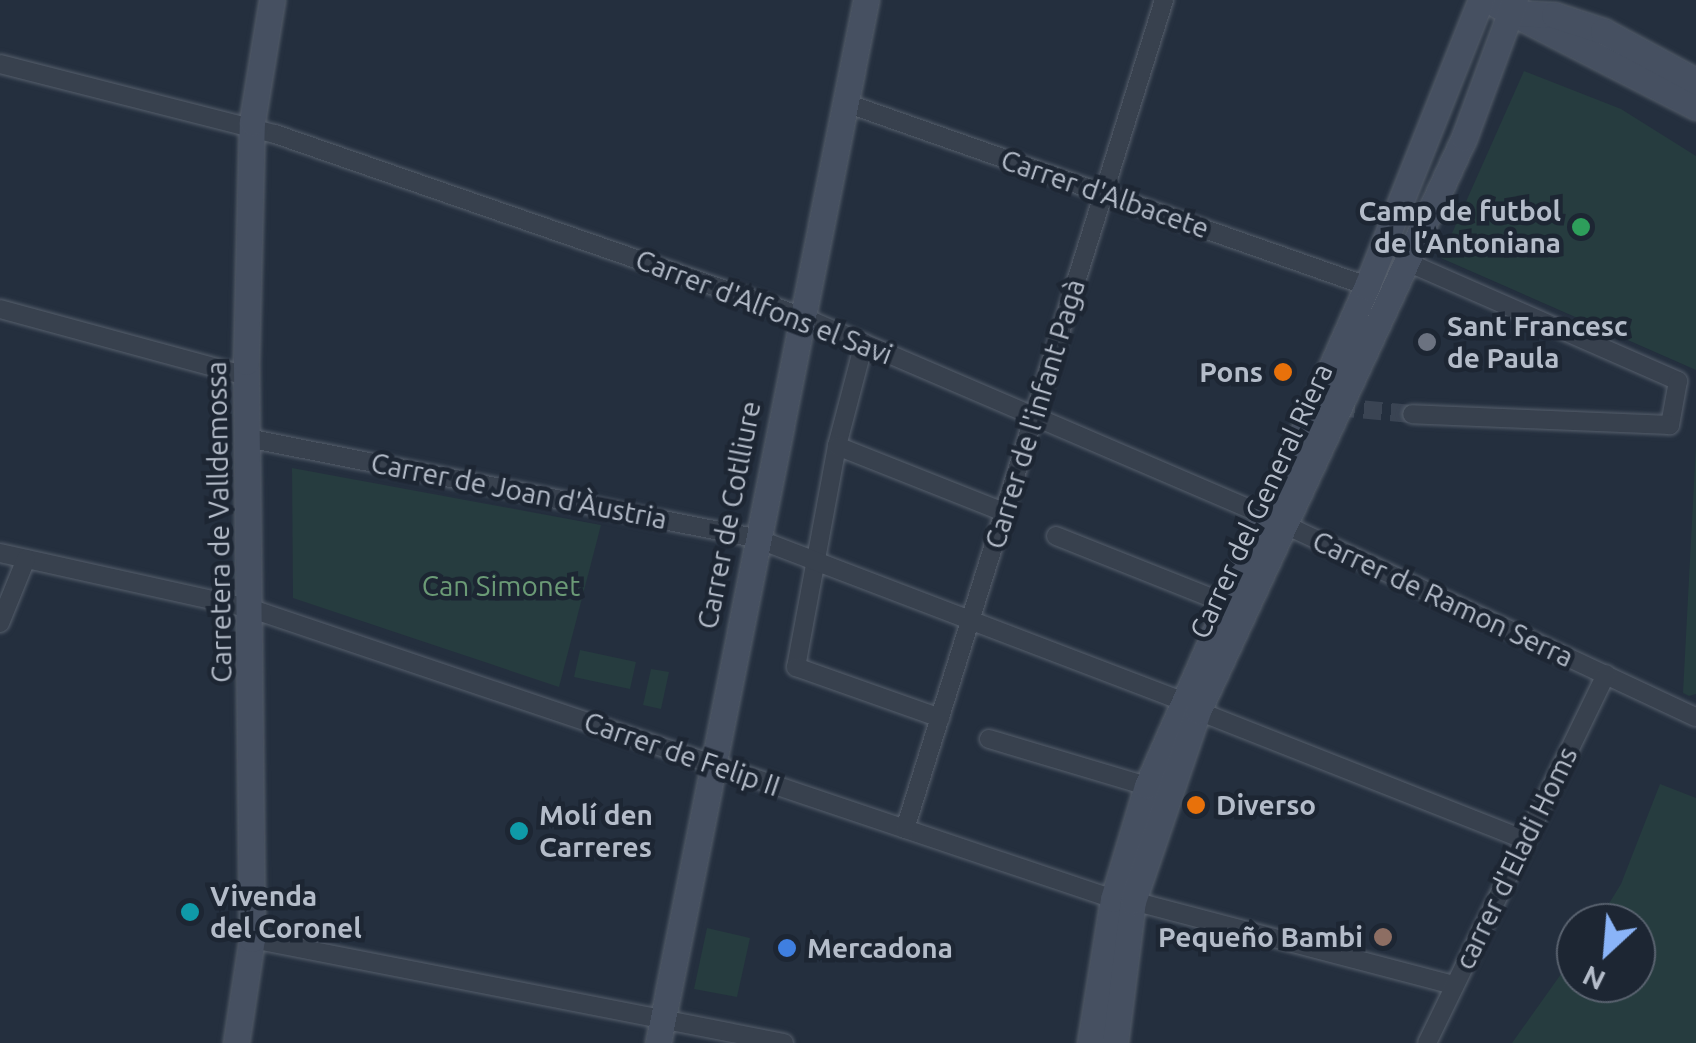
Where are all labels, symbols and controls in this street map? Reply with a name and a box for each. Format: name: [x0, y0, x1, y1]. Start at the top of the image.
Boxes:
street label: Carrer d'Albacete: [997, 143, 1213, 245]
place label: Camp de futbol de l’Antoniana: [1359, 194, 1561, 260]
marker: Camp de futbol de l’Antoniana: [1570, 216, 1592, 238]
street label: Carrer d'Alfons el Savi: [631, 243, 897, 371]
street label: Carrer de l'infant Pagà: [978, 275, 1092, 553]
place label: Sant Francesc de Paula: [1447, 309, 1628, 375]
marker: Sant Francesc de Paula: [1416, 331, 1438, 353]
place label: Pons: [1199, 355, 1263, 389]
street label: Carrer del General Riera: [1182, 358, 1340, 644]
street label: Carretera de Valldemossa: [199, 361, 239, 683]
marker: Pons: [1272, 361, 1294, 383]
street label: Carrer de Cotlliure: [690, 398, 768, 632]
street label: Carrer de Joan d'Àustria: [368, 446, 670, 536]
street label: Carrer de Ramon Serra: [1307, 524, 1579, 674]
park label: Can Simonet: [422, 569, 580, 603]
street label: Carrer de Felip II: [580, 705, 784, 803]
street label: carrer d'Eladi Homs: [1448, 741, 1584, 975]
place label: Diverso: [1216, 788, 1316, 822]
marker: Diverso: [1185, 794, 1207, 816]
place label: Molí den Carreres: [539, 798, 653, 864]
marker: Molí den Carreres: [508, 820, 530, 842]
place label: Vivenda del Coronel: [210, 879, 362, 945]
marker: Vivenda del Coronel: [179, 901, 201, 923]
north arrow: [1556, 903, 1656, 1003]
place label: Pequeño Bambi: [1158, 920, 1363, 954]
marker: Pequeño Bambi: [1372, 926, 1394, 948]
place label: Mercadona: [807, 931, 953, 965]
marker: Mercadona: [776, 937, 798, 959]
text: N: [1577, 960, 1610, 997]

